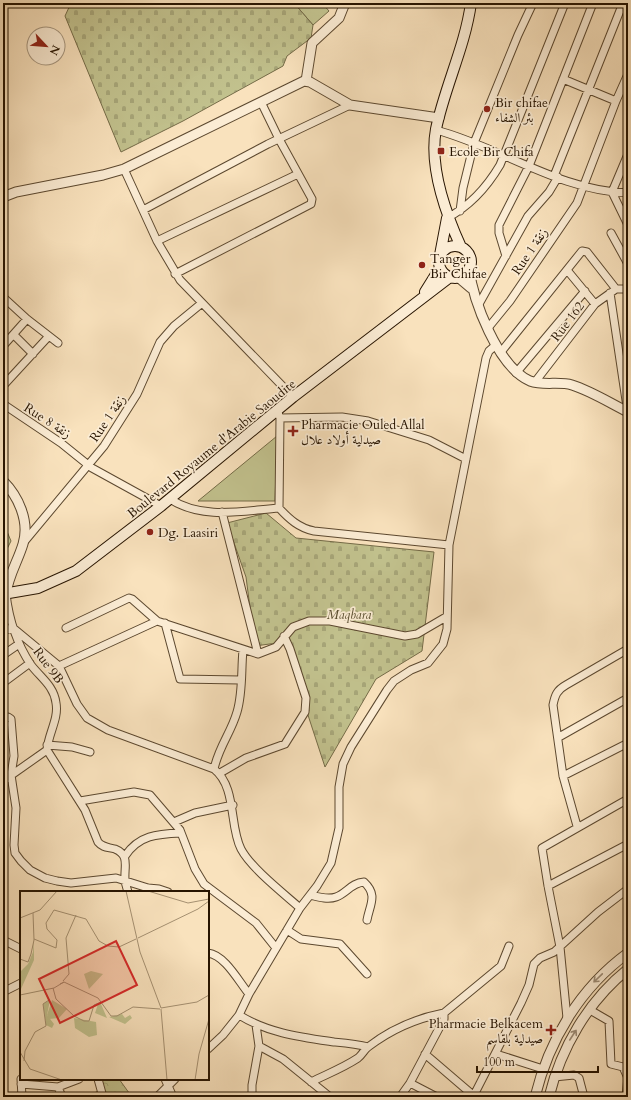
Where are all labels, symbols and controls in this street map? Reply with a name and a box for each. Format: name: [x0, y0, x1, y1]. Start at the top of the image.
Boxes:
north arrow: [26, 26, 66, 66]
text: N: [46, 43, 63, 58]
place label: Bir chifae بئر الشفاء: [495, 94, 548, 127]
marker: Bir chifae بئر الشفاء: [482, 104, 492, 114]
place label: Ecole Bir Chifa: [449, 143, 534, 161]
marker: Ecole Bir Chifa: [436, 146, 446, 156]
street label: Rue 1 زنقة: [507, 224, 552, 279]
place label: Tanger Bir Chifae: [430, 250, 487, 283]
marker: Tanger Bir Chifae: [417, 260, 427, 270]
street label: Rue 162: [547, 298, 589, 345]
street label: Boulevard Royaume d'Arabie Saoudite: [124, 375, 300, 522]
street label: Rue 1 زنقة: [85, 391, 130, 446]
street label: Rue 8 زنقة: [20, 399, 75, 443]
place label: Pharmacie Ouled Allal صيدلية أولاد علال: [301, 416, 425, 449]
marker: Pharmacie Ouled Allal صيدلية أولاد علال: [288, 426, 298, 436]
place label: Dg. Laasiri: [158, 524, 218, 542]
marker: Dg. Laasiri: [145, 527, 155, 537]
park label: Maqbara: [327, 606, 371, 624]
street label: Rue 9B: [29, 644, 68, 688]
inset map: [20, 891, 209, 1080]
one-way arrow: [593, 974, 603, 983]
place label: Pharmacie Belkacem صيدلية بلقاسم: [429, 1015, 543, 1052]
marker: Pharmacie Belkacem صيدلية بلقاسم: [546, 1025, 556, 1035]
one-way arrow: [569, 1030, 577, 1041]
scale bar: [477, 1048, 598, 1074]
text: 100 m: [483, 1054, 516, 1070]

